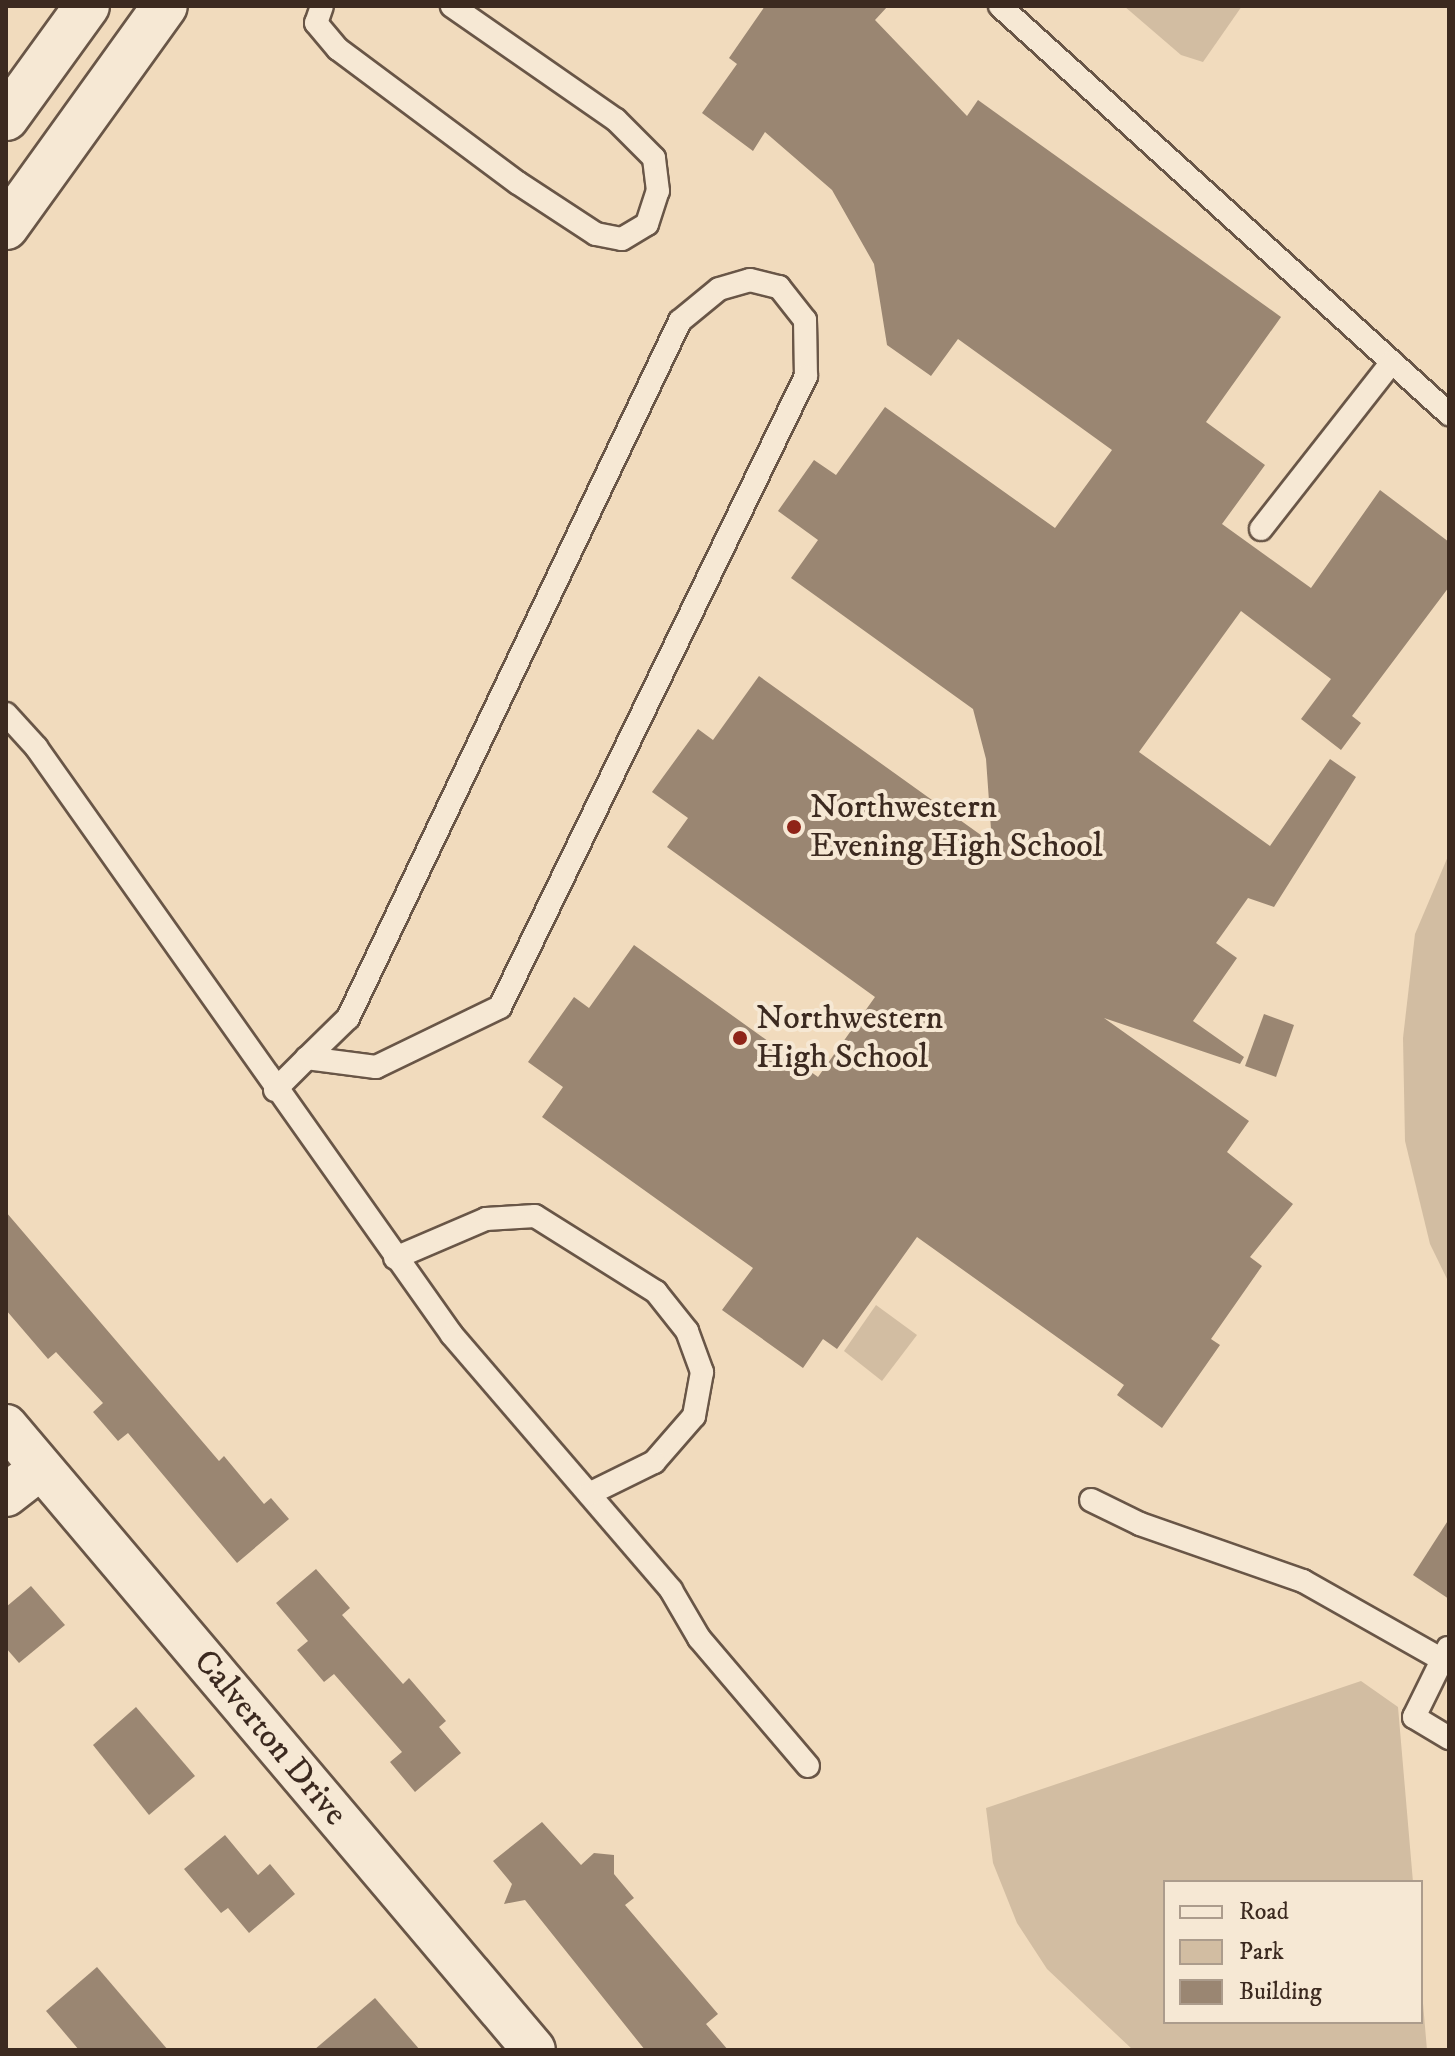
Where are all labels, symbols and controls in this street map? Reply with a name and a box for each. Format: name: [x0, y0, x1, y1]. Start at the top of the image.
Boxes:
place label: Northwestern Evening High School: [810, 787, 1103, 866]
marker: Northwestern Evening High School: [785, 818, 803, 836]
place label: Northwestern High School: [756, 998, 943, 1078]
marker: Northwestern High School: [731, 1029, 749, 1047]
street label: Calverton Drive: [185, 1642, 355, 1834]
legend: [1163, 1880, 1423, 2024]
text: Road: [1239, 1897, 1289, 1927]
text: Park: [1239, 1937, 1284, 1967]
text: Building: [1239, 1977, 1322, 2007]

